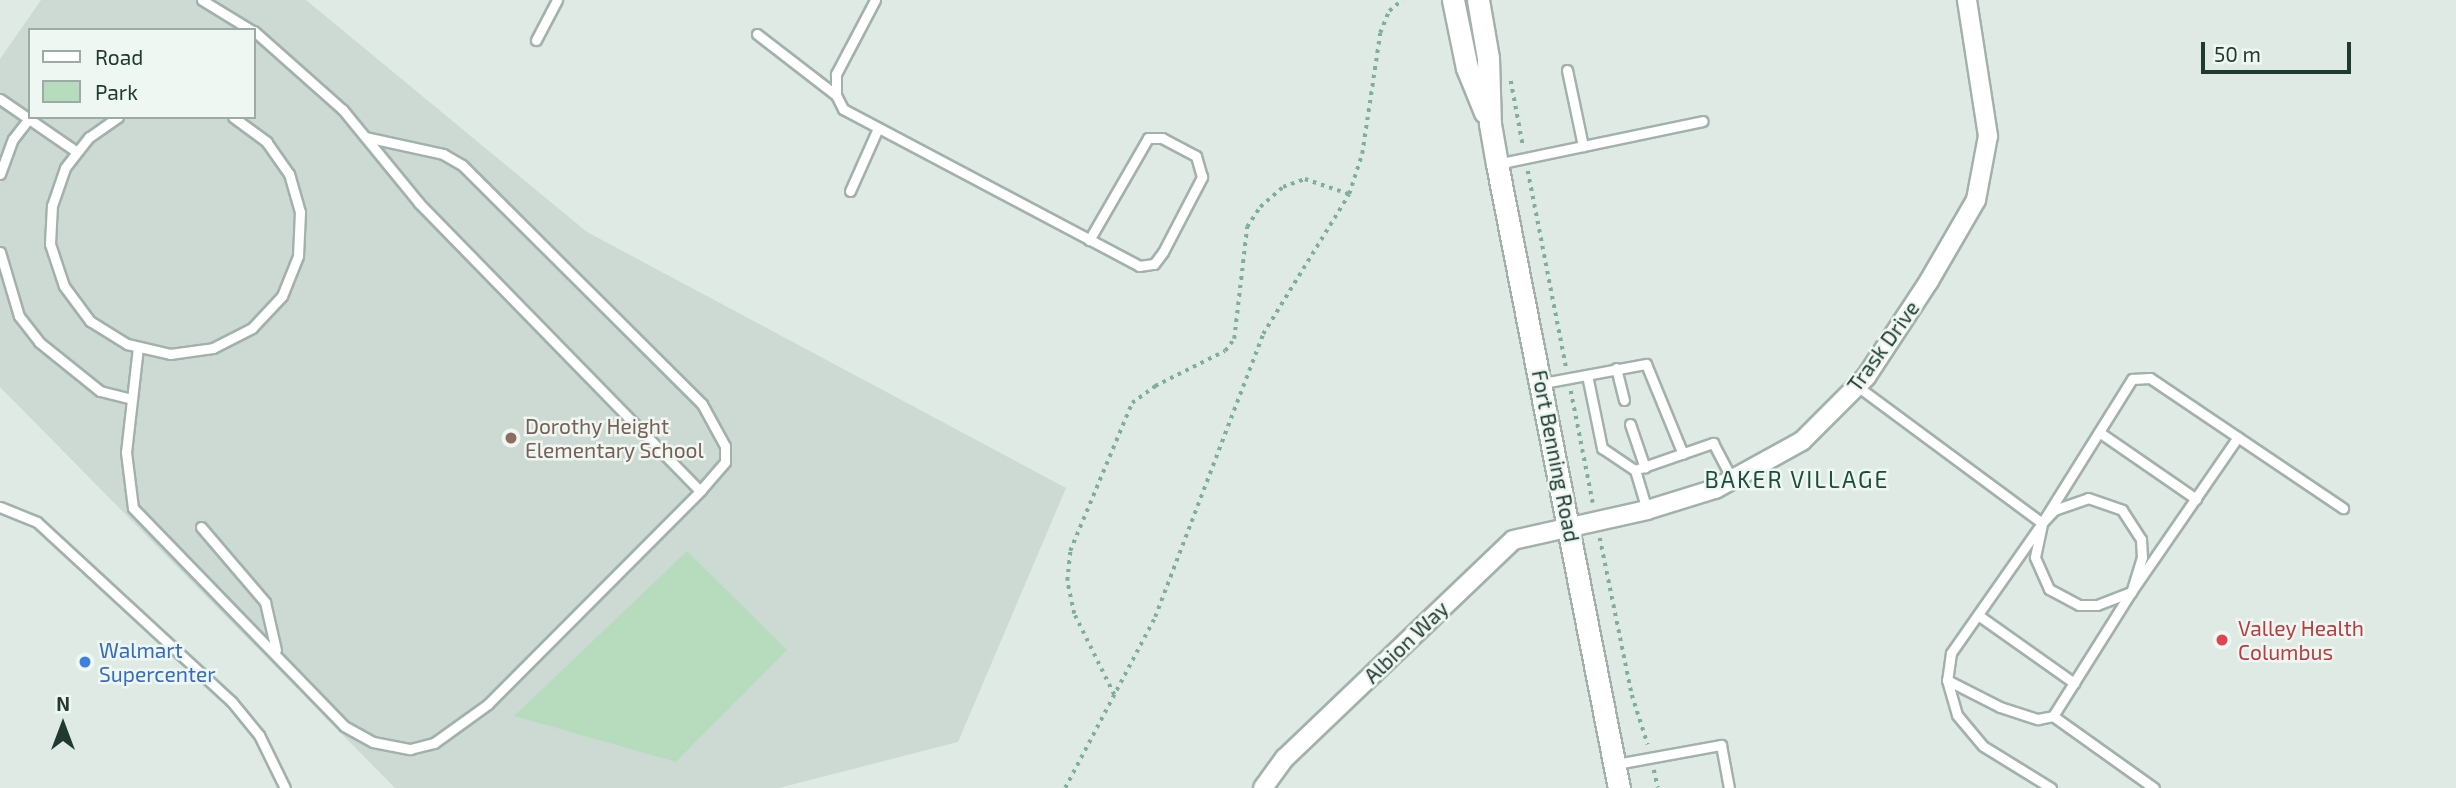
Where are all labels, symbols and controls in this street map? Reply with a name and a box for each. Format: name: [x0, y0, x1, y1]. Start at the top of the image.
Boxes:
legend: [28, 28, 256, 119]
scale bar: [2204, 28, 2354, 72]
text: 50 m: [2214, 41, 2261, 66]
text: Road: [95, 44, 143, 69]
text: Park: [95, 79, 138, 104]
street label: Trask Drive: [1842, 296, 1924, 396]
street label: Fort Benning Road: [1527, 368, 1585, 544]
place label: Dorothy Height Elementary School: [525, 413, 704, 463]
marker: Dorothy Height Elementary School: [503, 430, 519, 446]
district label: BAKER VILLAGE: [1706, 465, 1888, 493]
street label: Albion Way: [1359, 596, 1453, 688]
place label: Valley Health Columbus: [2238, 615, 2364, 665]
marker: Valley Health Columbus: [2212, 630, 2232, 650]
place label: Walmart Supercenter: [99, 637, 216, 687]
marker: Walmart Supercenter: [77, 654, 93, 670]
north arrow: [28, 690, 98, 760]
text: N: [56, 692, 70, 715]

